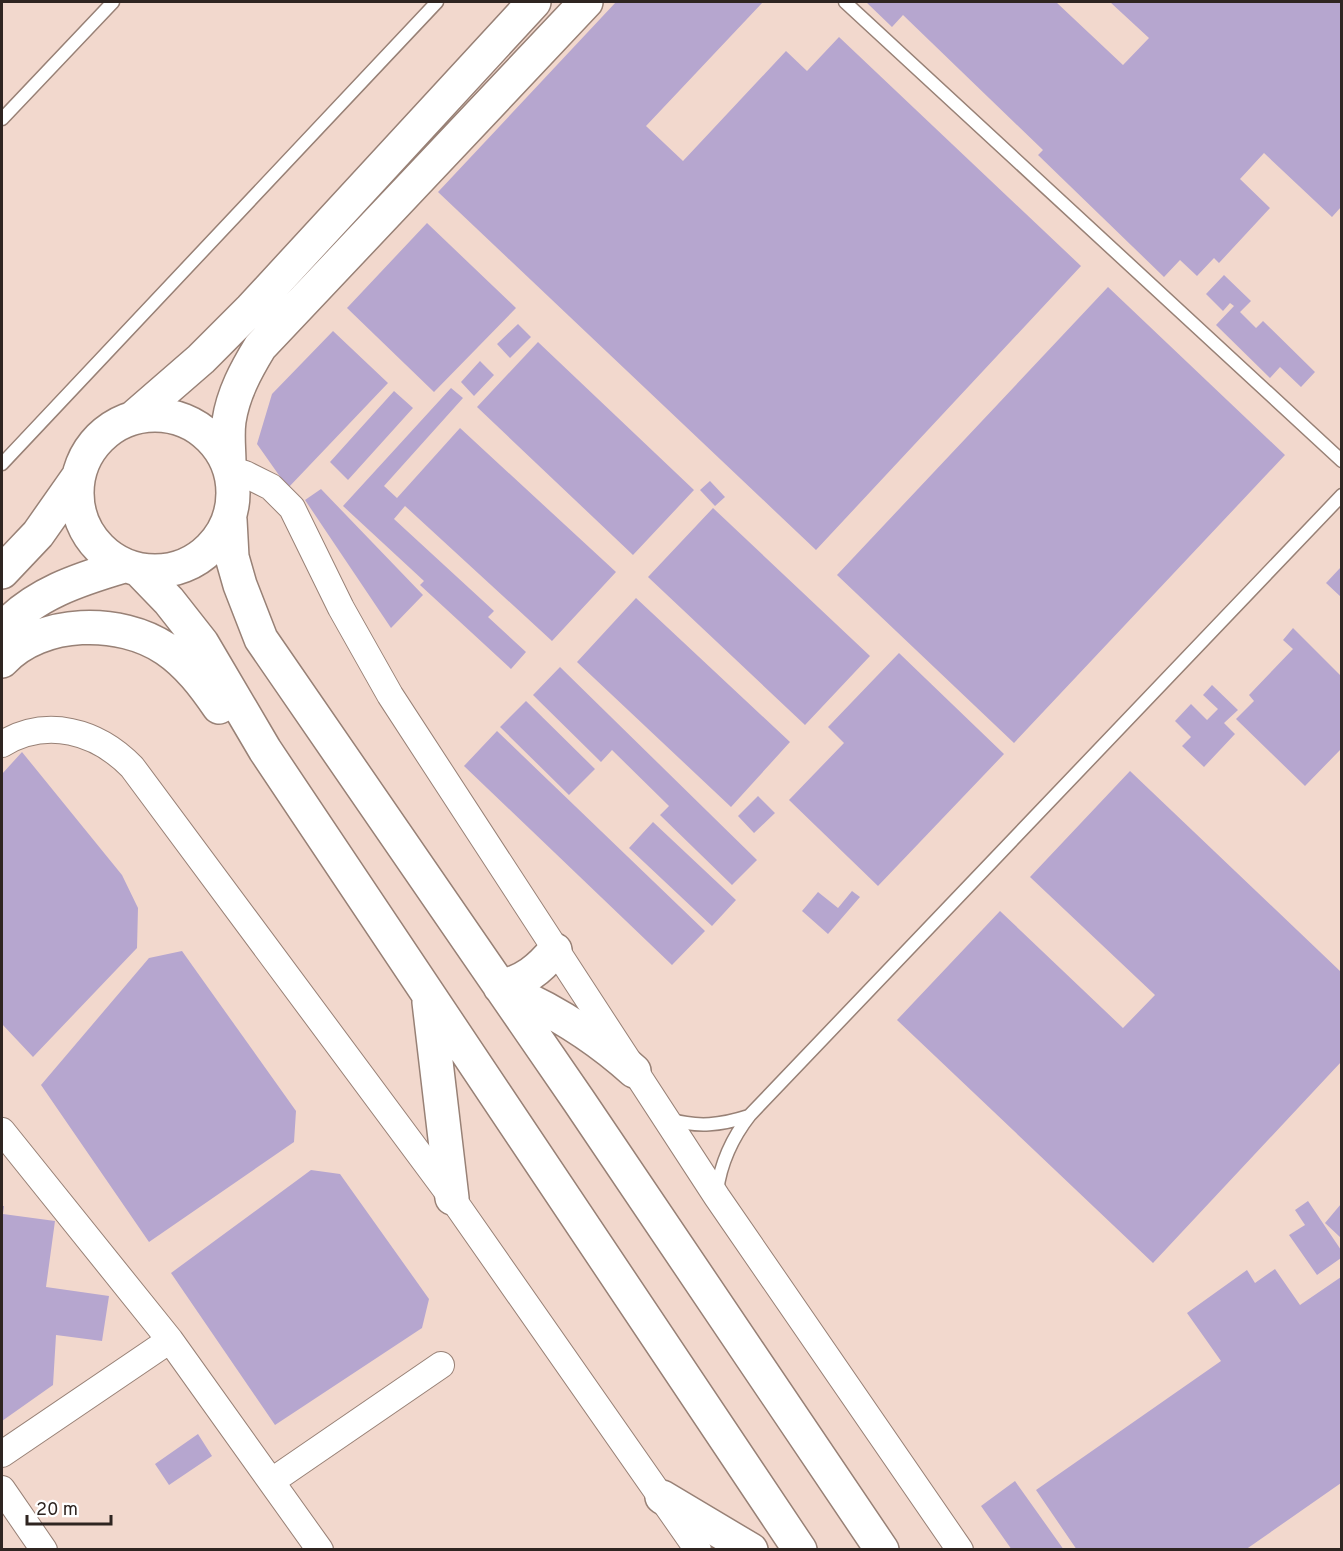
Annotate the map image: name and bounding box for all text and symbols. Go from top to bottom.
scale bar [27,1488,111,1526]
text: 20 m [36,1499,78,1522]

